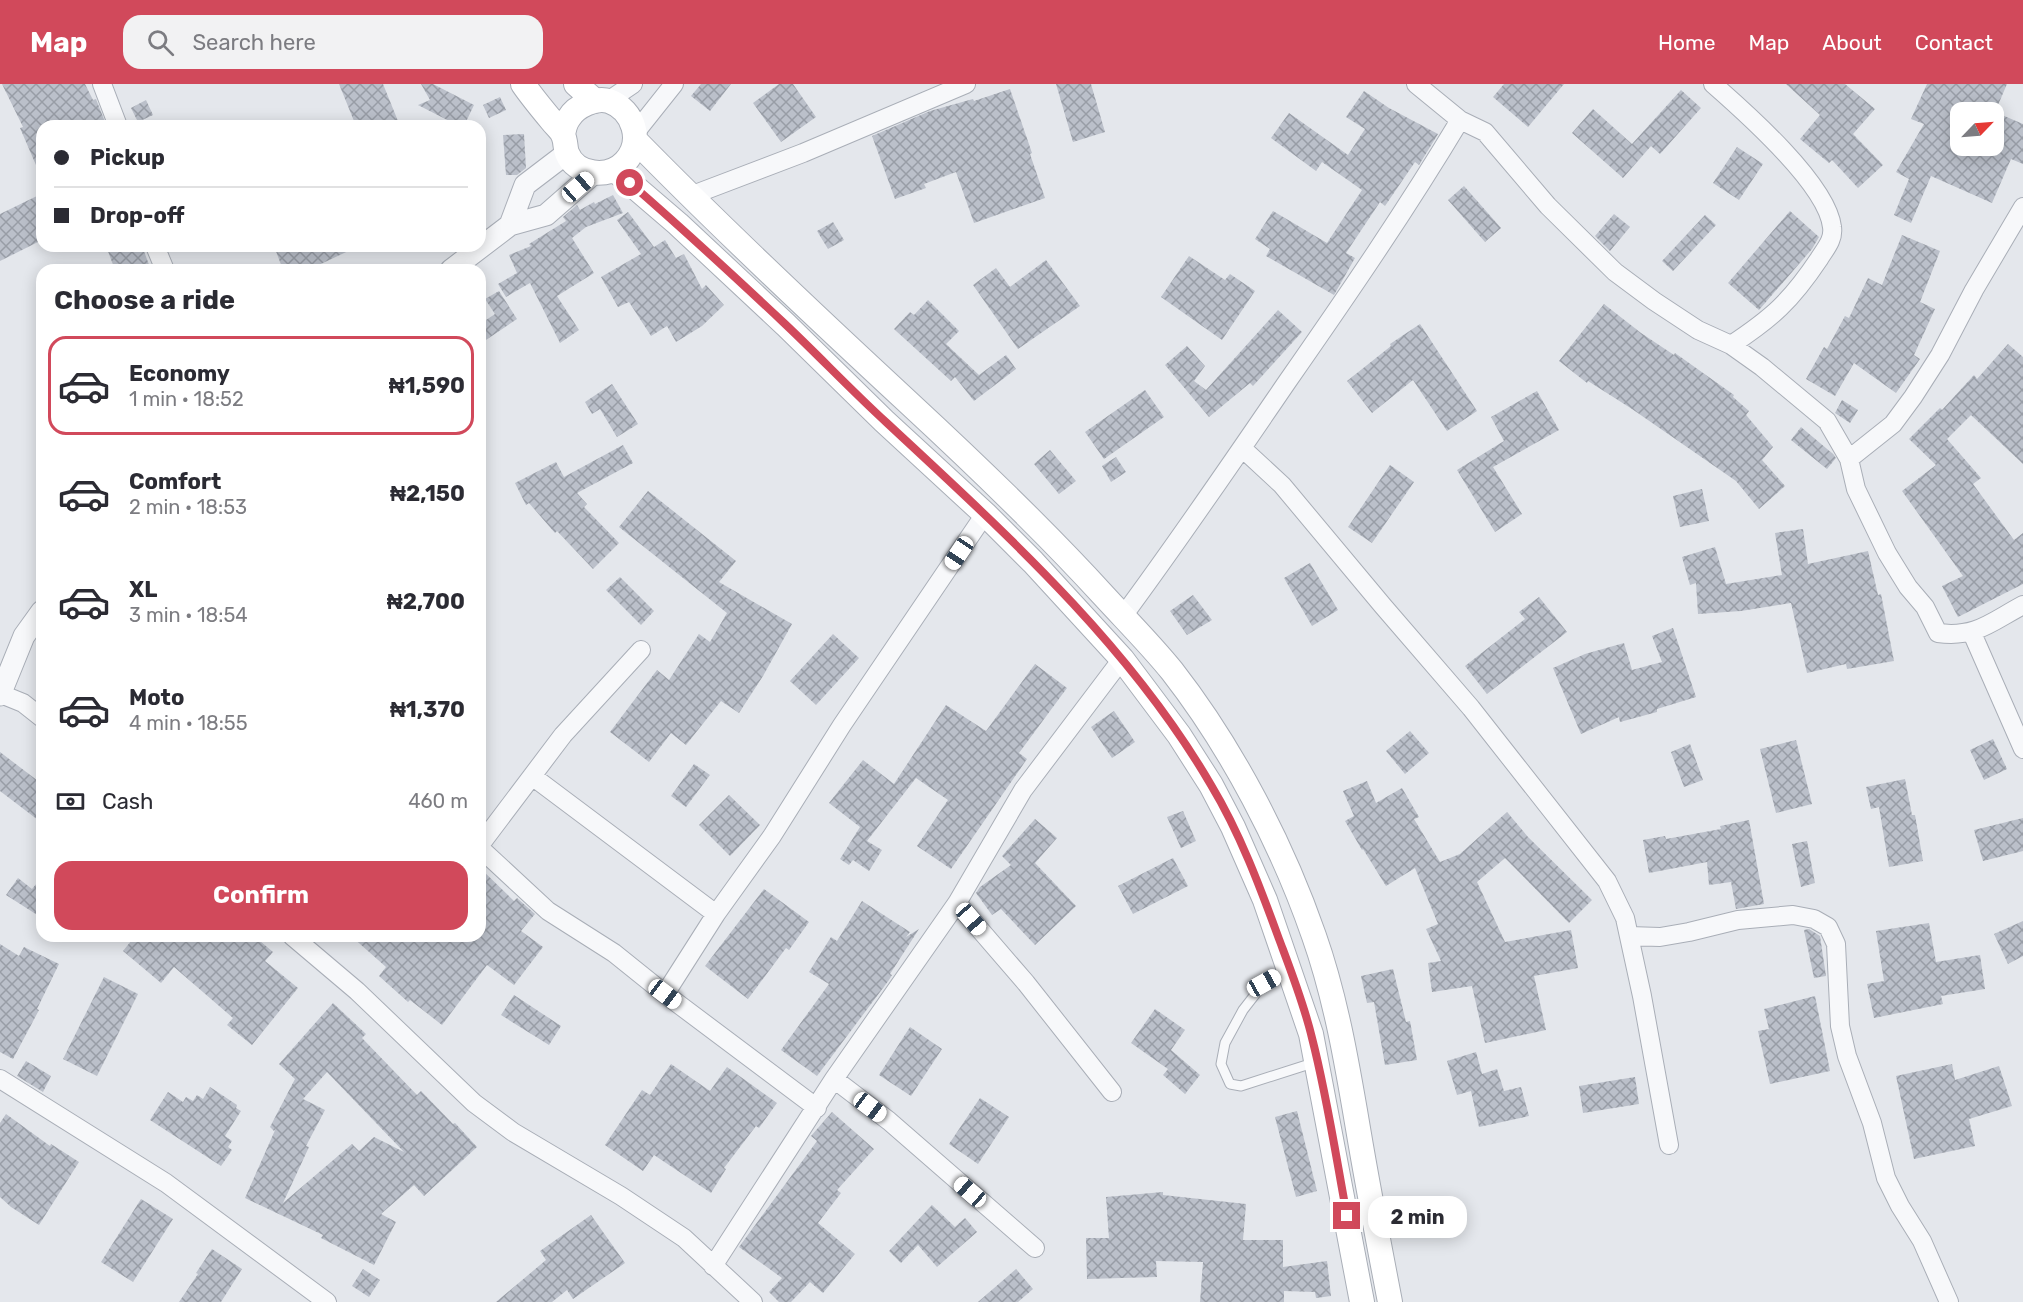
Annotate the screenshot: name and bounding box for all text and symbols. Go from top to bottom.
search box [123,15,543,69]
text: Map [30,26,87,59]
icon: search [144,26,177,59]
text: Search here [192,29,316,56]
text: Home [1658,30,1715,55]
text: Map [1748,30,1789,55]
text: About [1822,30,1882,55]
text: Contact [1915,30,1993,55]
north arrow [1950,102,2004,156]
map controls [1950,102,2004,156]
text: Pickup [90,144,165,171]
car [559,168,597,206]
route start [616,169,643,196]
text: Drop-off [90,202,185,229]
text: Choose a ride [54,284,235,316]
icon: car [57,359,111,413]
text: Economy [129,360,230,387]
text: ₦1,590 [389,372,465,399]
text: 1 min · 18:52 [129,387,244,411]
icon: car [57,467,111,521]
text: Comfort [129,468,221,495]
text: ₦2,150 [390,480,465,507]
text: 2 min · 18:53 [129,495,247,519]
car [941,533,977,573]
icon: car [57,575,111,629]
text: XL [129,576,157,603]
text: ₦2,700 [387,588,465,615]
text: 3 min · 18:54 [129,603,248,627]
icon: car [57,683,111,737]
text: Moto [129,684,184,711]
text: ₦1,370 [390,696,465,723]
text: 4 min · 18:55 [129,711,248,735]
icon: cash [54,785,87,818]
text: Cash [102,788,153,815]
text: 460 m [408,789,468,813]
button: Confirm [54,861,468,930]
car [952,900,990,938]
car [1244,966,1284,1000]
car [645,976,685,1012]
car [850,1089,890,1125]
car [951,1173,989,1211]
callout: 2 min [1368,1195,1467,1237]
route end [1333,1202,1360,1229]
text: 2 min [1390,1205,1445,1229]

